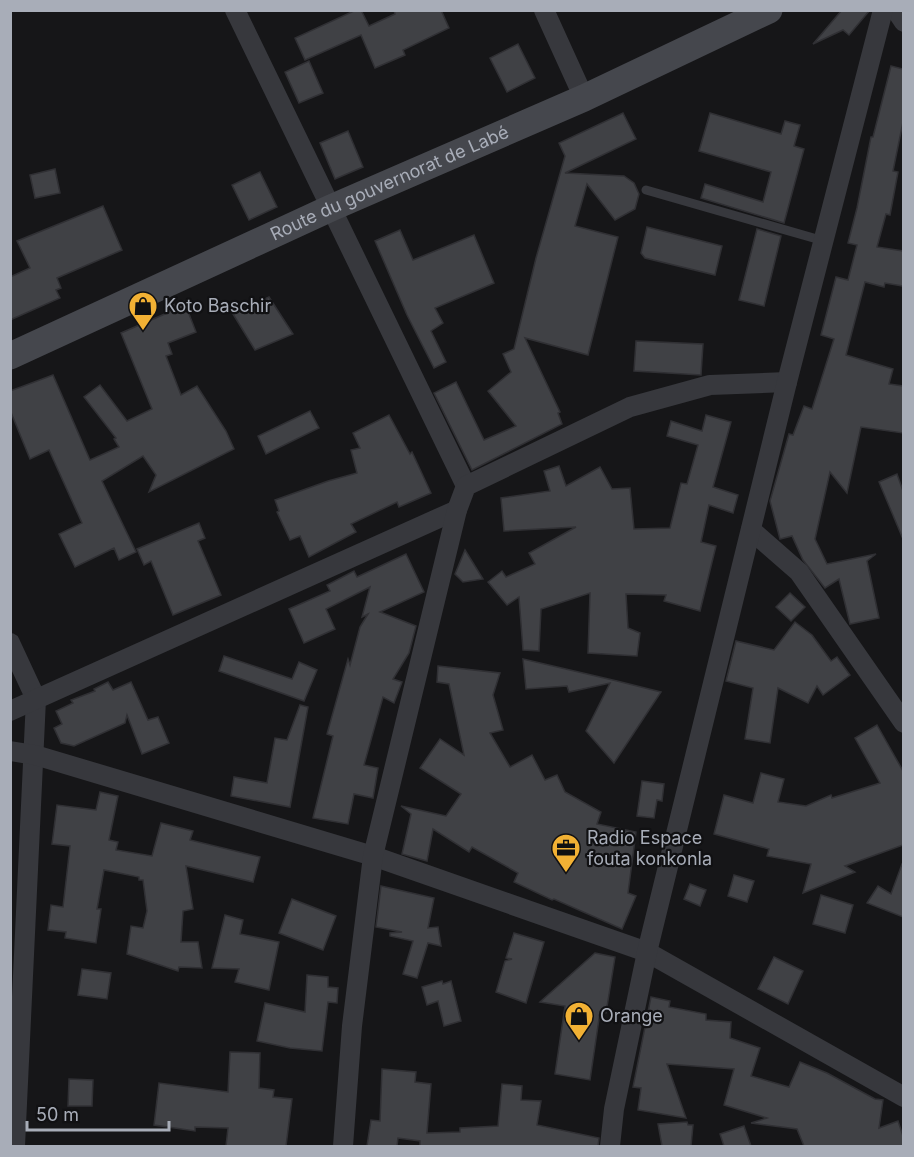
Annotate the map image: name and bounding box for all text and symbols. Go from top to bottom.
street label: Route du gouvernorat de Labé [267,121,512,245]
shop icon: Koto Baschir [127,290,159,332]
place label: Koto Baschir [164,295,271,316]
place label: Radio Espace fouta konkonla [587,827,712,869]
office icon: Radio Espace fouta konkonla [550,832,582,874]
shop icon: Orange [563,1000,595,1042]
place label: Orange [600,1005,663,1026]
scale bar [27,1094,170,1132]
text: 50 m [36,1104,79,1125]

